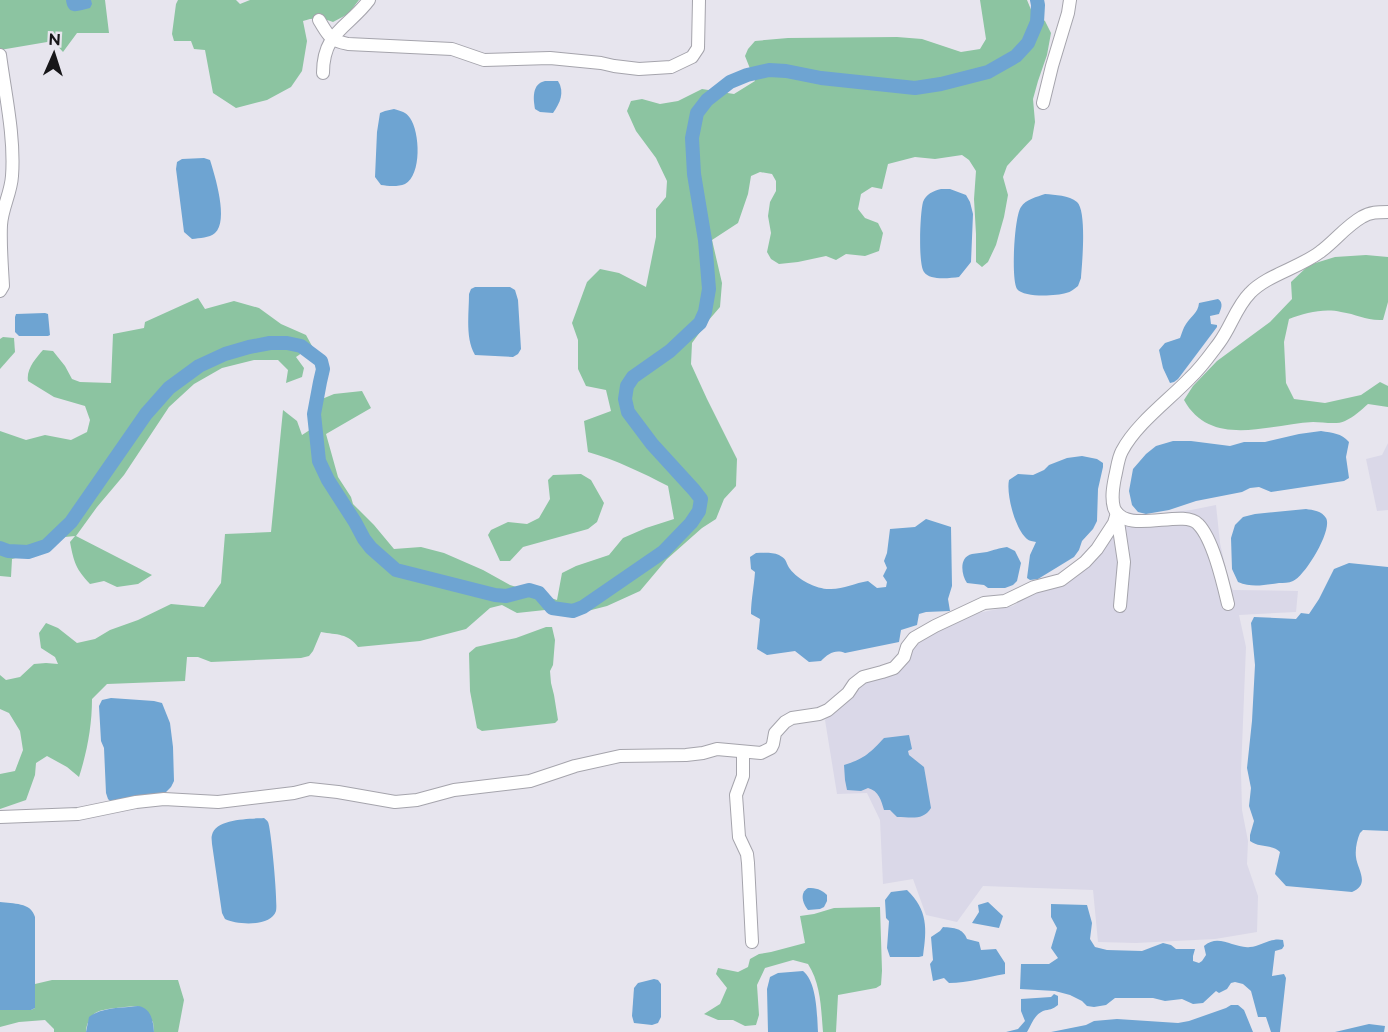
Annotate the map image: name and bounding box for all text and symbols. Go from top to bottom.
north arrow [24,24,84,84]
text: N [48,30,61,49]

